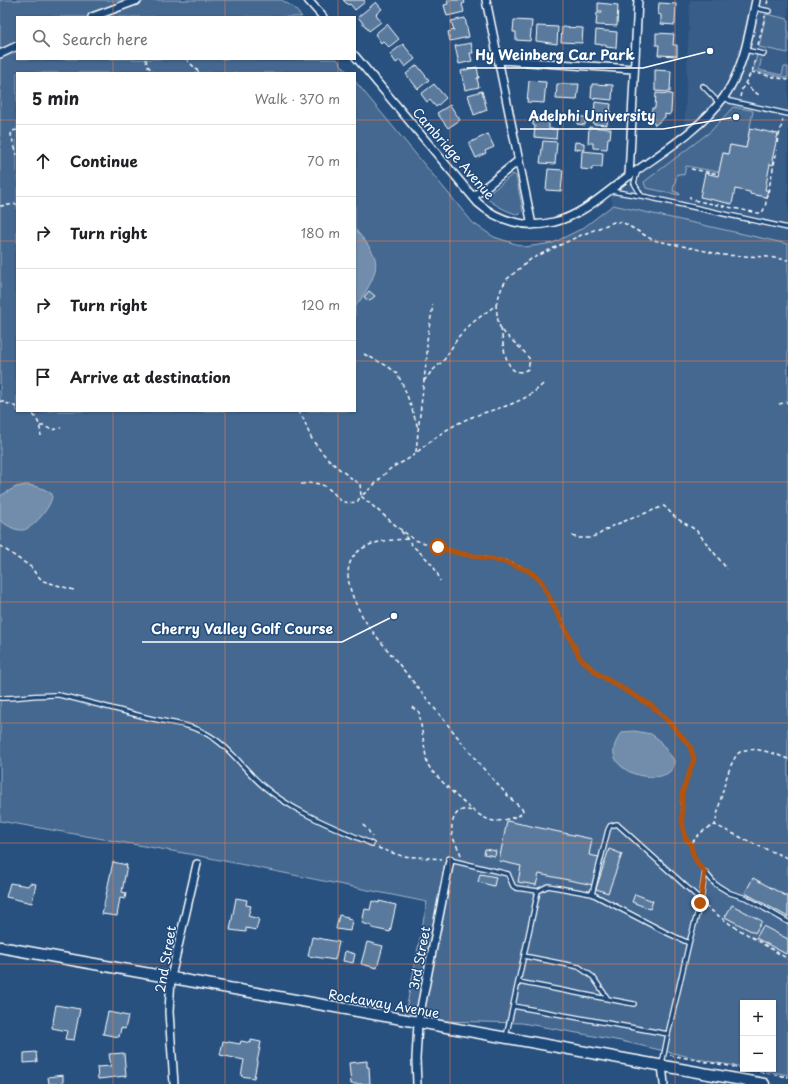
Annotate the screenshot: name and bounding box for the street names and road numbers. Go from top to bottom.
street label: Cambridge Avenue [409,103,499,203]
street label: 2nd Street [150,924,180,994]
street label: 3rd Street [404,924,434,992]
street label: Rockaway Avenue [327,984,441,1022]

